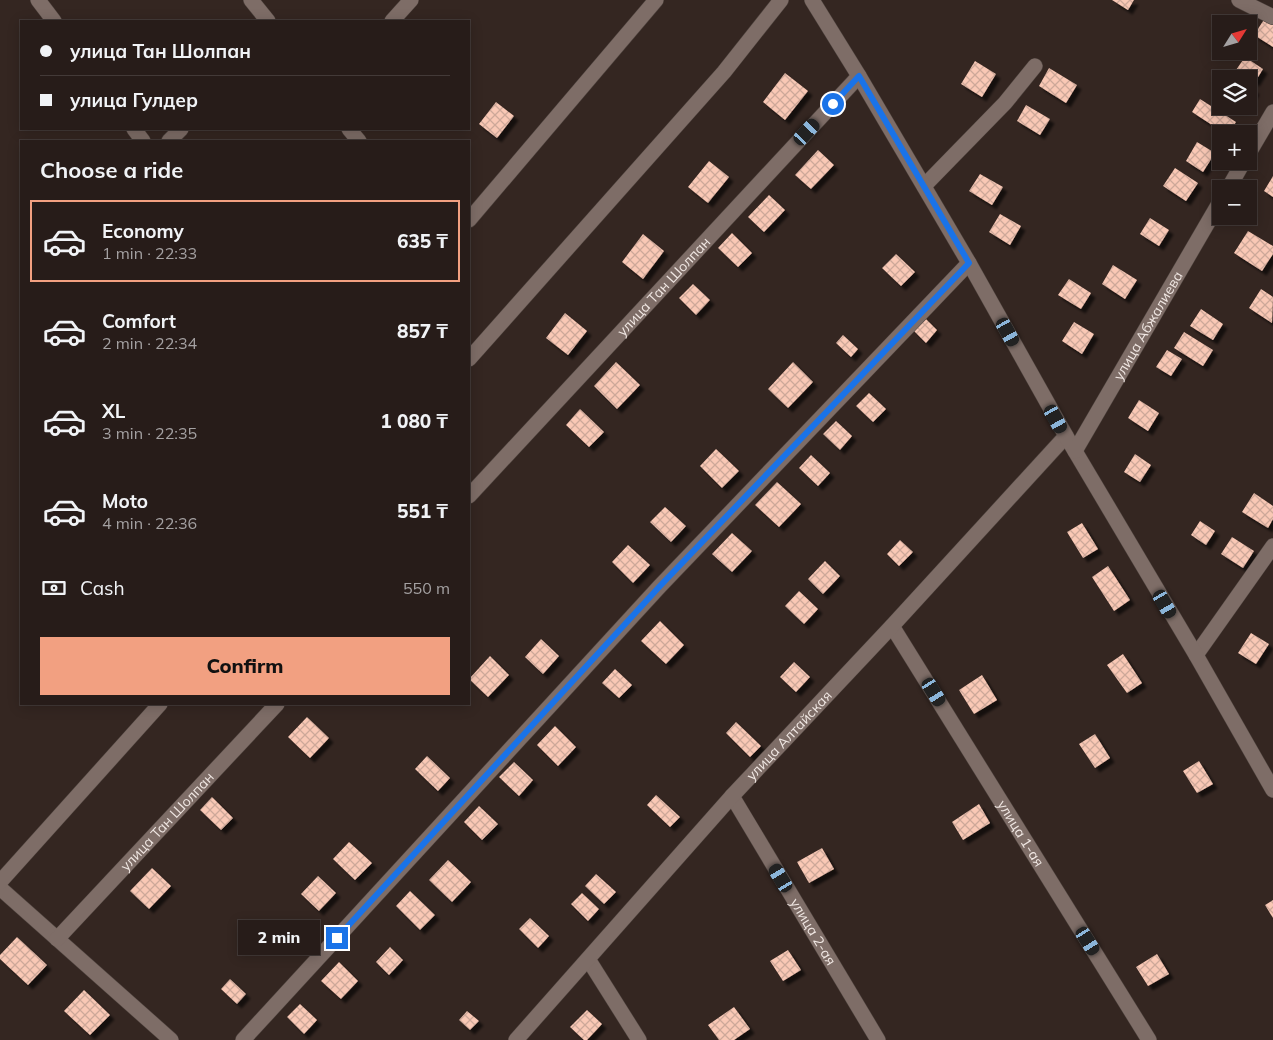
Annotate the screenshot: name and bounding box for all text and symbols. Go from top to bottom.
north arrow [1212,15,1258,60]
map controls [1212,15,1257,225]
text: улица Тан Шолпан [70,39,251,63]
button: layers [1212,70,1257,115]
text: улица Гулдер [70,88,198,112]
route start [822,93,844,115]
car [791,116,822,148]
button: + [1212,125,1257,170]
text: Choose a ride [40,156,183,184]
button: − [1212,180,1257,225]
icon: car [42,219,87,264]
text: Economy [102,219,184,243]
text: 635 ₸ [397,229,448,253]
street label: улица Тан Шолпан [613,233,714,340]
text: 1 min · 22:33 [102,243,197,263]
street label: улица Абжалиева [1109,268,1187,383]
icon: car [42,309,87,354]
text: Comfort [102,309,176,333]
car [994,315,1021,349]
text: 857 ₸ [397,319,448,343]
text: 2 min · 22:34 [102,333,197,353]
icon: car [42,399,87,444]
text: XL [102,399,125,423]
car [1042,402,1069,436]
text: 1 080 ₸ [380,409,448,433]
text: 3 min · 22:35 [102,423,197,443]
icon: car [42,489,87,534]
text: Moto [102,489,148,513]
text: 551 ₸ [397,499,448,523]
text: 4 min · 22:36 [102,513,197,533]
icon: cash [40,574,68,602]
text: Cash [80,576,125,600]
text: 550 m [403,578,450,598]
car [1151,587,1178,621]
button: Confirm [40,637,450,695]
car [919,675,948,709]
street label: улица Алтайская [742,687,836,784]
street label: улица Тан Шолпан [116,768,218,875]
street label: улица 1-ая [993,797,1048,870]
car [766,861,795,895]
street label: улица 2-ая [786,895,840,968]
callout: 2 min [237,920,320,956]
car [1073,924,1102,958]
text: 2 min [258,927,300,947]
route end [326,927,348,949]

